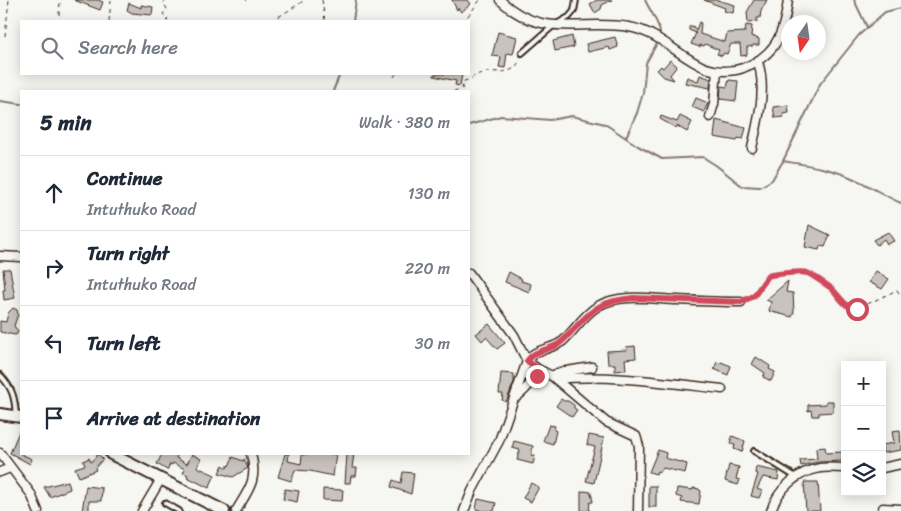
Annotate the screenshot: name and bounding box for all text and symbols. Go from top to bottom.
north arrow [781,15,826,60]
search box [20,20,470,75]
text: Search here [78,31,178,64]
icon: search [38,34,66,62]
text: 5 min [40,104,92,142]
text: Walk · 380 m [359,108,450,137]
text: Continue [87,162,163,195]
icon: ahead [40,179,68,207]
text: 130 m [408,179,450,208]
text: Intuthuko Road [87,195,196,224]
text: Turn right [87,237,169,270]
icon: right [40,254,68,282]
text: 220 m [405,254,450,283]
text: Intuthuko Road [87,270,196,299]
route start [846,298,869,321]
text: Turn left [87,327,160,360]
icon: left [40,329,68,357]
text: 30 m [415,329,450,358]
map controls [841,361,886,496]
button: + [841,361,886,406]
route end [526,365,549,388]
text: Arrive at destination [87,402,260,435]
icon: arrive [40,404,68,432]
button: − [841,406,886,451]
button: layers [841,451,886,496]

